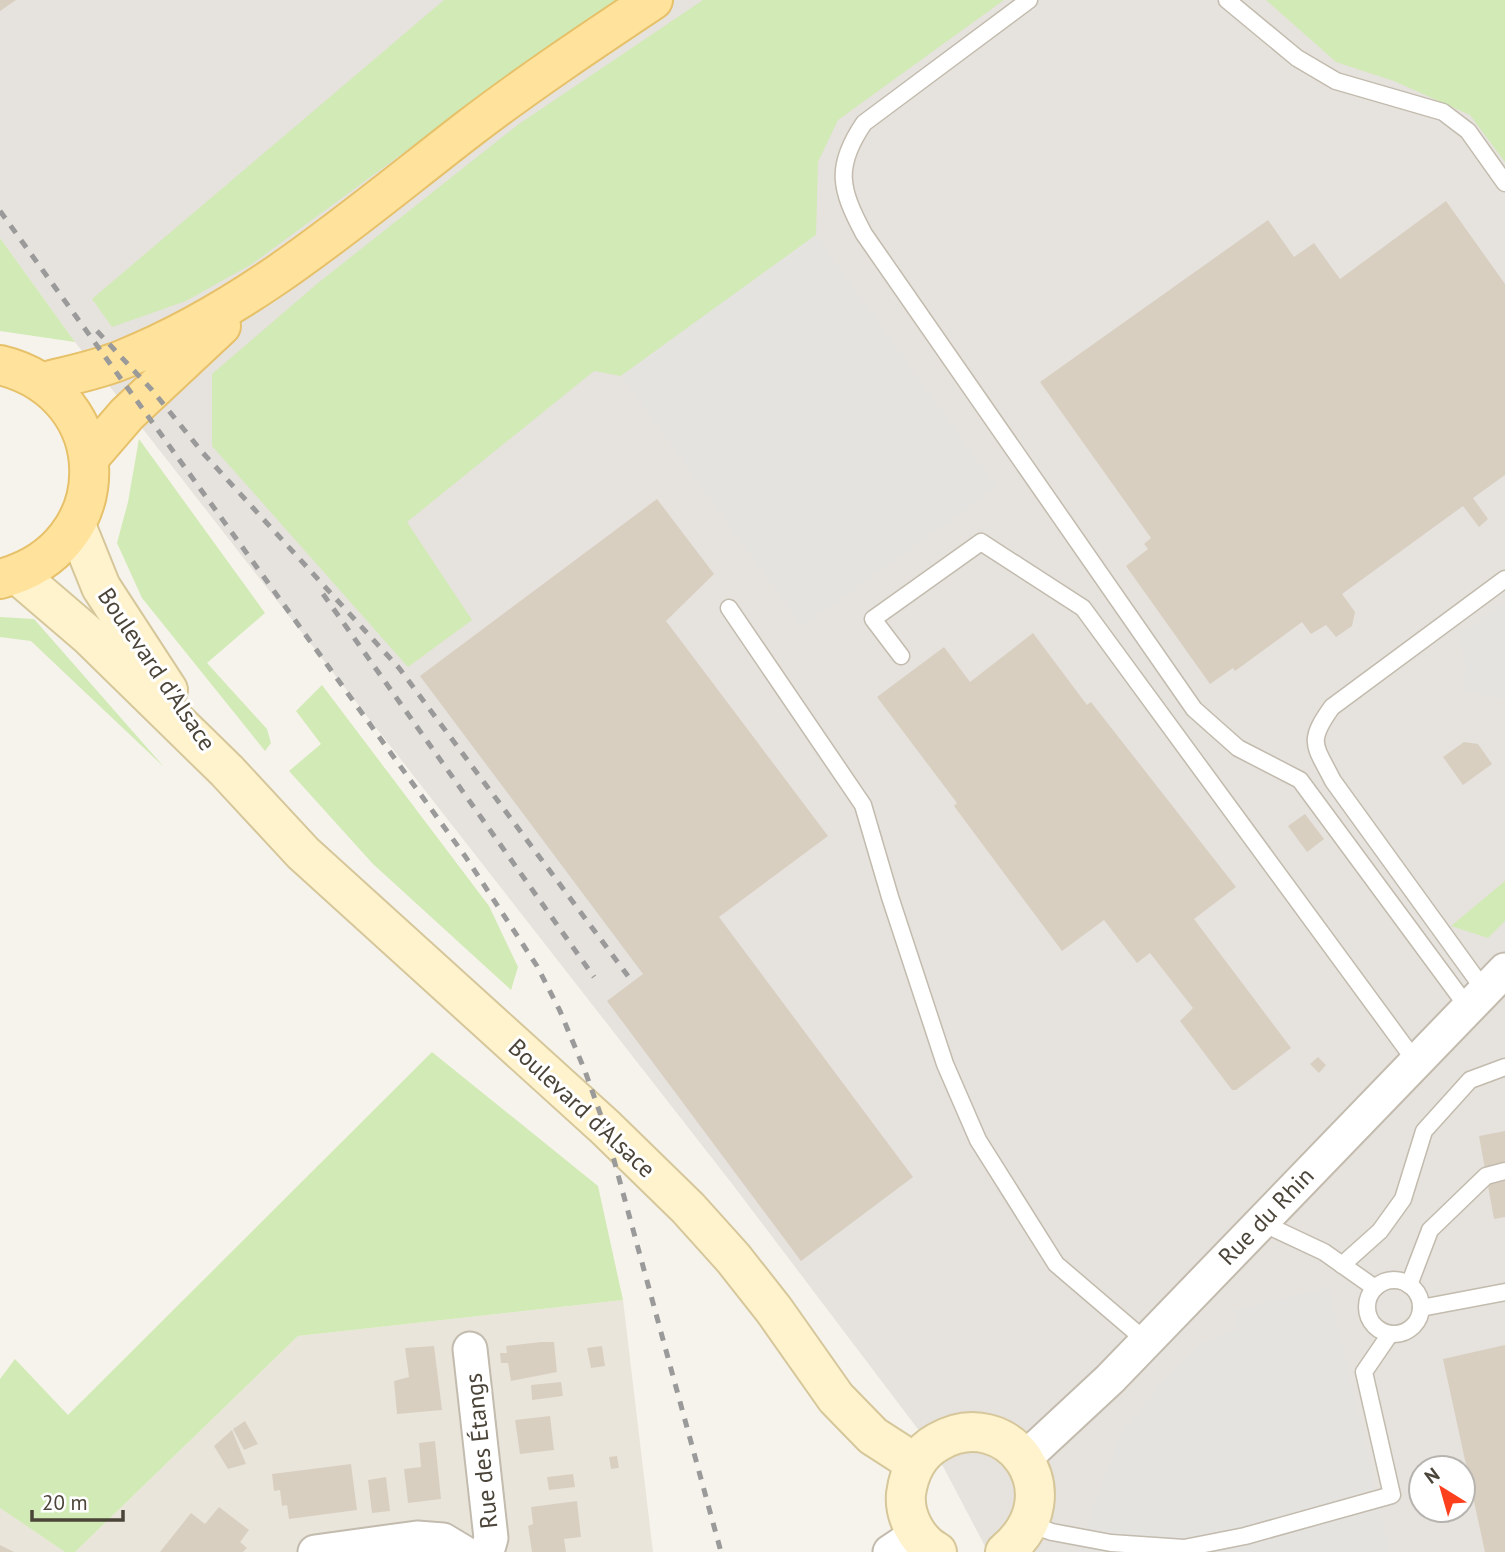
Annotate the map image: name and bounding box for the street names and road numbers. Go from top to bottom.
street label: Boulevard d'Alsace [91,581,223,757]
street label: Boulevard d'Alsace [502,1032,662,1184]
street label: Rue du Rhin [1211,1160,1321,1272]
street label: Rue des Étangs [457,1372,505,1530]

